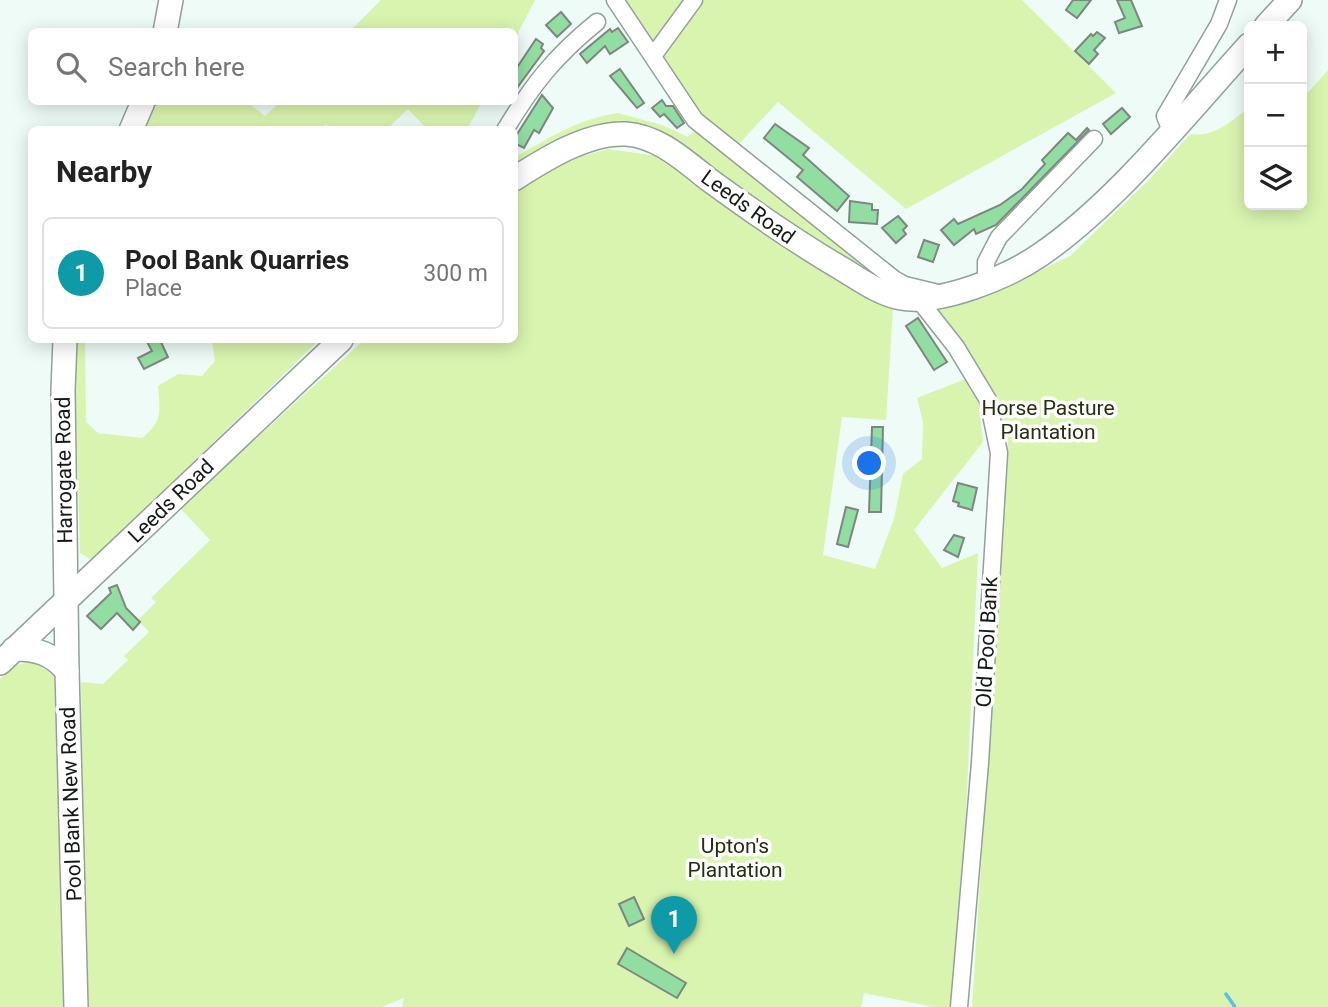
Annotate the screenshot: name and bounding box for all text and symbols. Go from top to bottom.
map controls [1244,21,1307,210]
button: + [1244,21,1307,84]
search box [28,28,518,105]
icon: search [52,48,90,86]
text: Search here [108,52,245,82]
button: − [1244,84,1307,147]
button: layers [1244,147,1307,210]
text: Nearby [56,154,152,189]
street label: Leeds Road [697,165,799,249]
text: Pool Bank Quarries [125,245,349,275]
text: 1 [74,260,88,287]
text: 300 m [423,260,488,287]
text: Place [125,275,182,302]
street label: Harrogate Road [51,396,77,544]
park label: Horse Pasture Plantation [981,396,1115,444]
your location [852,446,886,480]
street label: Leeds Road [123,454,219,548]
street label: Old Pool Bank [972,576,1002,708]
street label: Pool Bank New Road [56,706,86,902]
park label: Upton's Plantation [687,834,783,882]
pin: 1 [651,896,697,954]

